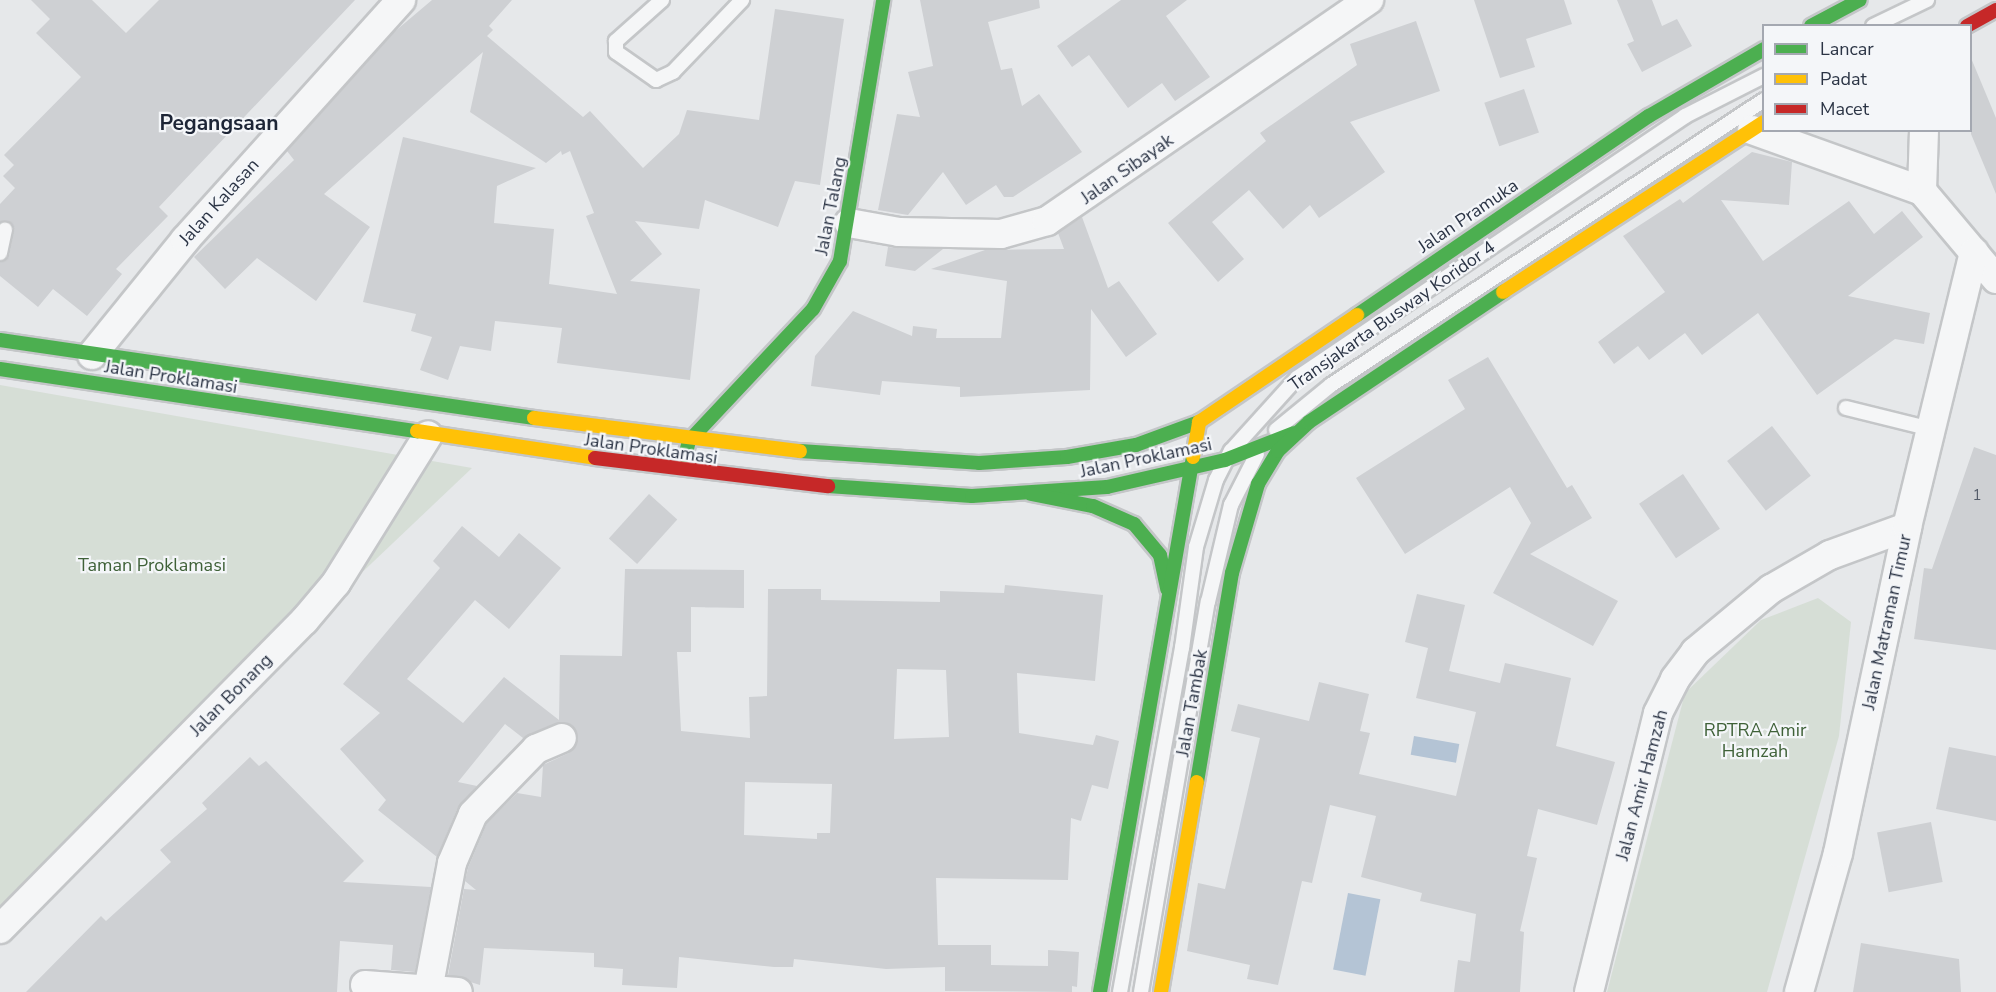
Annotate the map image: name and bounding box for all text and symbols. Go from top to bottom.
legend [1762,24,1972,132]
text: Lancar [1820,37,1874,61]
text: Padat [1820,67,1867,91]
text: Macet [1820,97,1869,121]
district label: Pegangsaan [159,110,279,136]
street label: Jalan Sibayak [1077,129,1177,209]
street label: Jalan Kalasan [174,154,264,250]
street label: Jalan Talang [811,155,851,257]
street label: Jalan Pramuka [1414,175,1522,257]
street label: Transjakarta Busway Koridor 4 [1285,236,1499,396]
street label: Jalan Proklamasi [103,356,239,398]
street label: Jalan Proklamasi [583,429,719,469]
street label: Jalan Proklamasi [1078,433,1214,483]
house number: 1 [1973,487,1981,505]
street label: Jalan Matraman Timur [1858,532,1916,712]
park label: Taman Proklamasi [78,554,226,576]
street label: Jalan Tambak [1172,648,1212,758]
street label: Jalan Bonang [185,649,277,741]
street label: Jalan Amir Hamzah [1611,707,1673,863]
park label: RPTRA Amir Hamzah [1704,720,1806,762]

